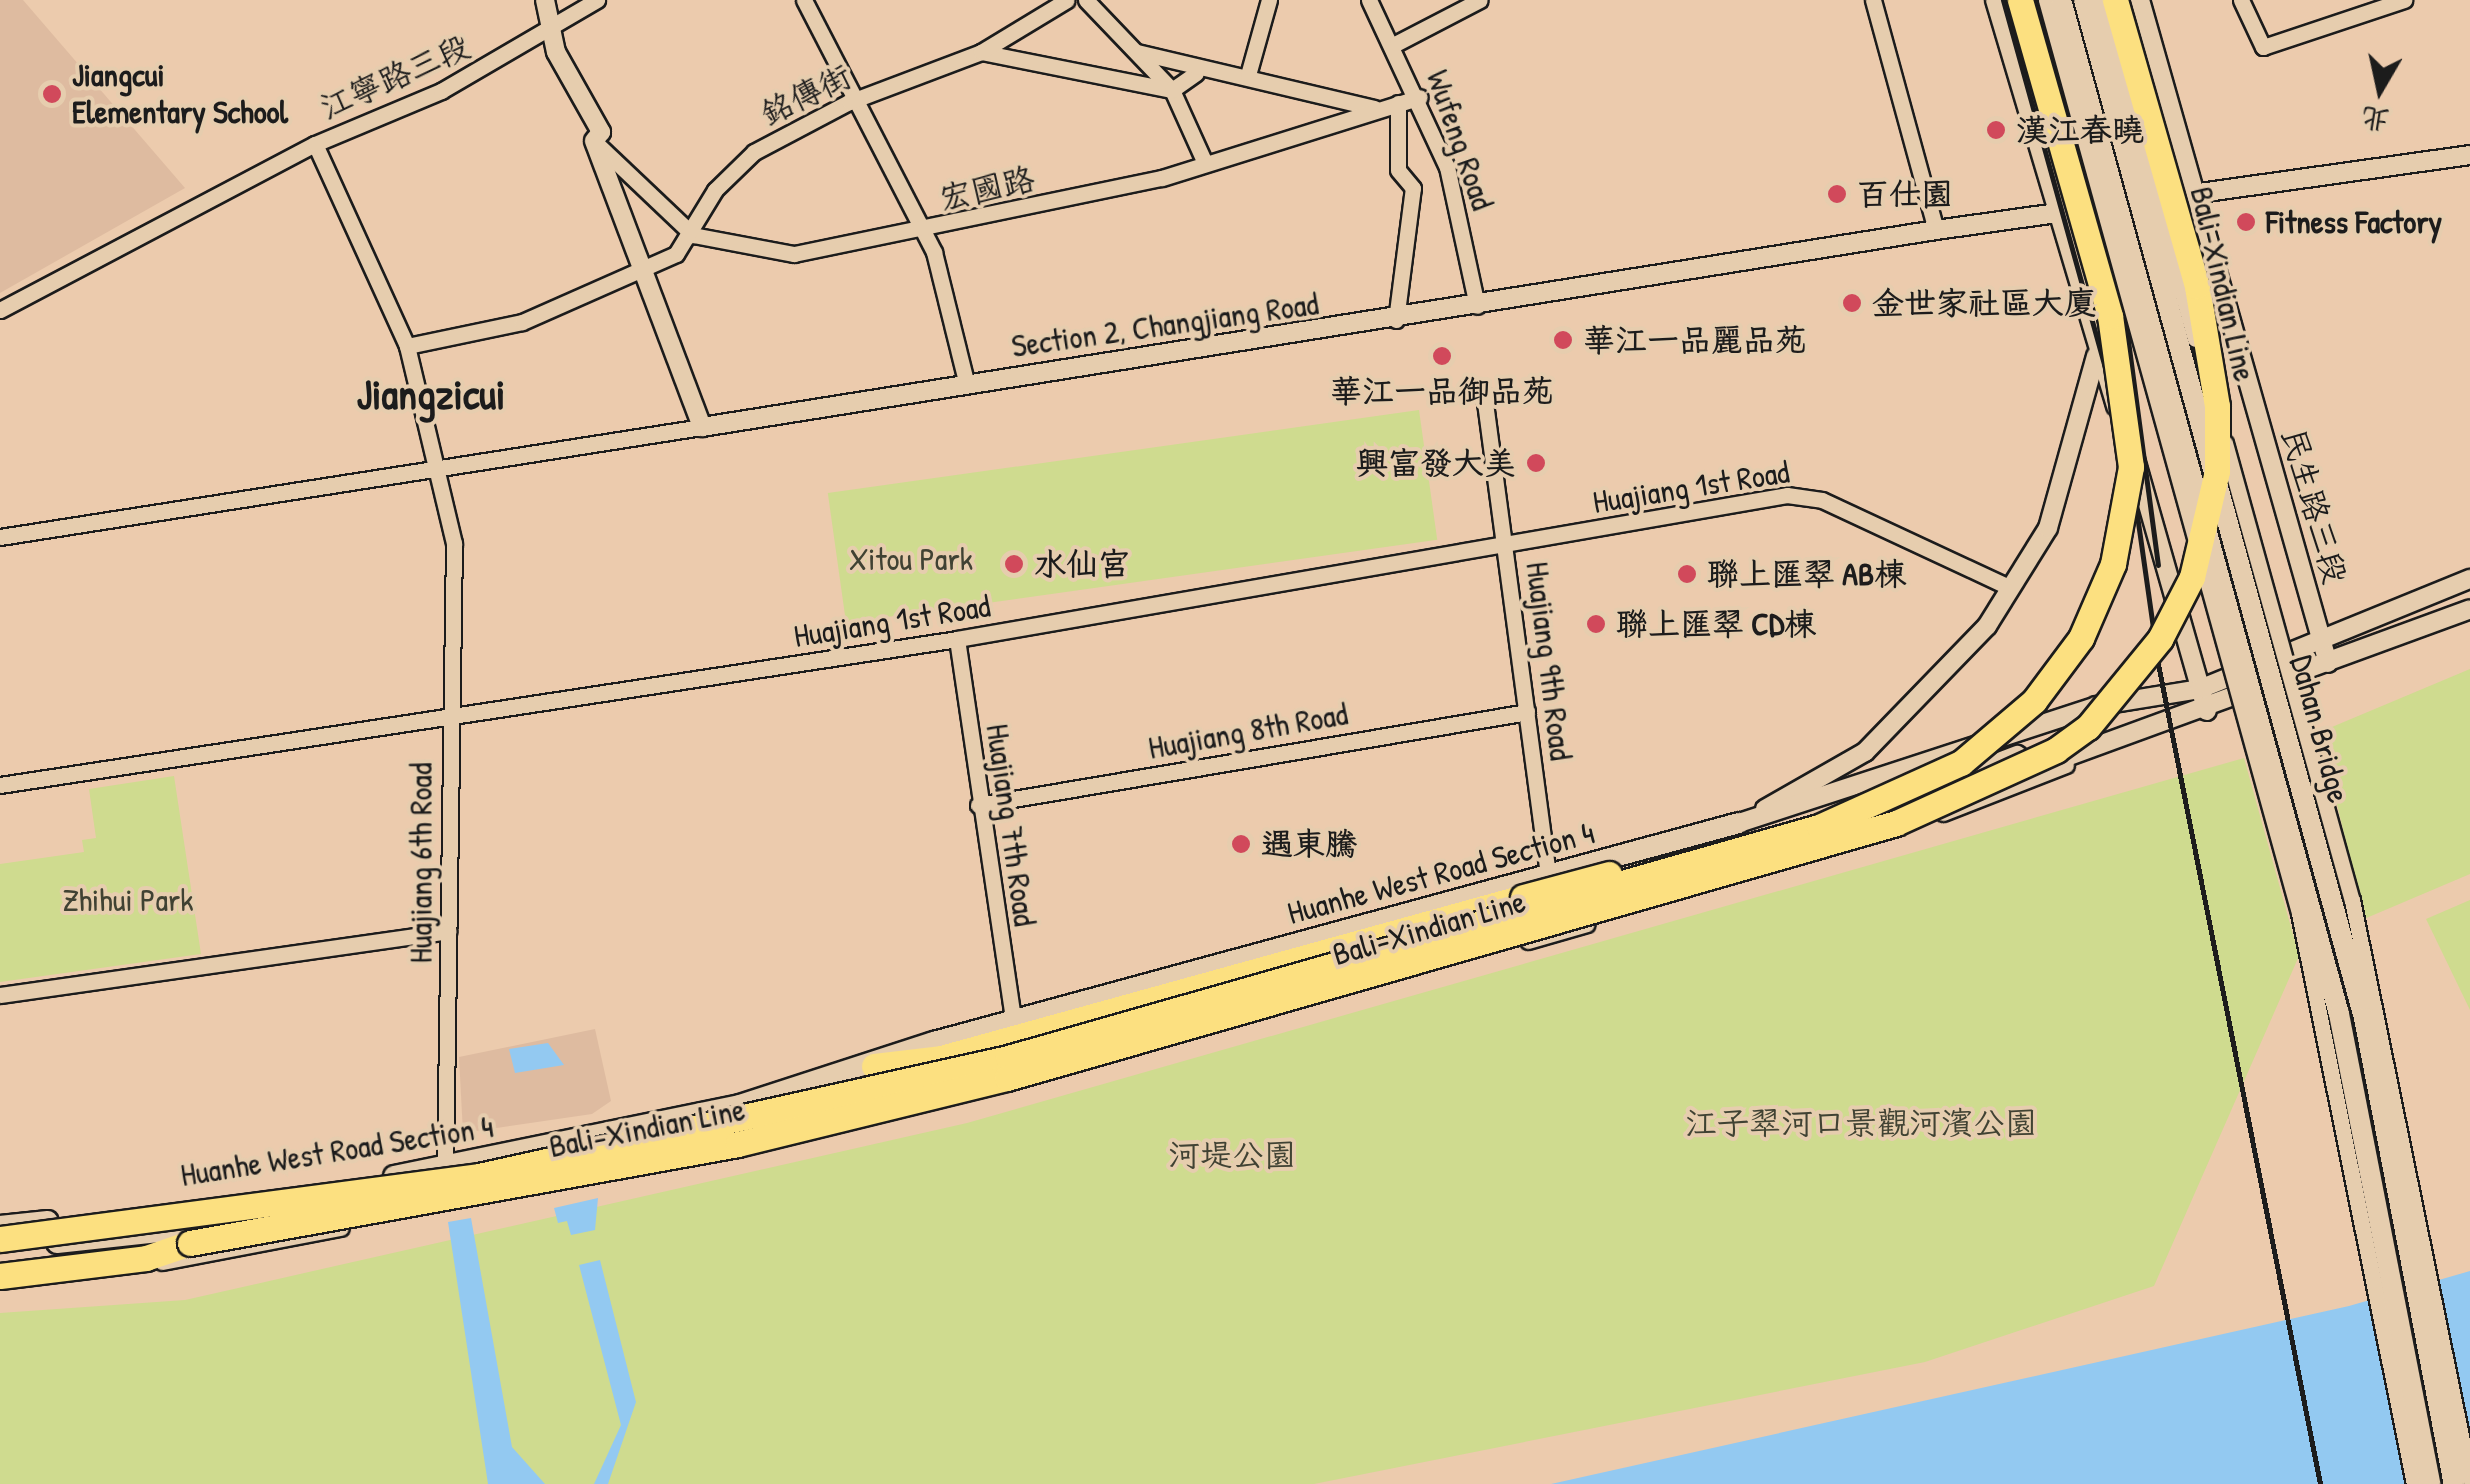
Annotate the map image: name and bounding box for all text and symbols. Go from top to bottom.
street label: 江寧路三段 [314,27,476,127]
north arrow [2330,40,2430,140]
place label: Jiangcui Elementary School [72,57,288,132]
street label: 銘傳街 [754,57,858,133]
street label: Wufeng Road [1418,65,1502,215]
marker: Jiangcui Elementary School [41,83,63,105]
text: 北 [2359,99,2392,141]
place label: 漢江春曉 [2016,111,2144,149]
marker: 漢江春曉 [1985,119,2007,141]
street label: 宏國路 [936,159,1038,219]
place label: 百仕園 [1857,175,1953,213]
marker: 百仕園 [1826,183,1848,205]
street label: Bali-Xindian Line [2182,183,2264,385]
place label: Fitness Factory [2266,203,2442,241]
marker: Fitness Factory [2235,211,2257,233]
street label: Section 2, Changjiang Road [1009,284,1321,366]
place label: 金世家社區大廈 [1872,284,2096,322]
marker: 金世家社區大廈 [1841,292,1863,314]
place label: 華江一品麗品苑 [1583,321,1807,359]
marker: 華江一品麗品苑 [1552,329,1574,351]
marker: 華江一品御品苑 [1431,345,1453,367]
district label: Jiangzicui [357,369,505,419]
place label: 華江一品御品苑 [1330,372,1554,410]
street label: 民生路三段 [2273,424,2355,588]
place label: 興富發大美 [1356,444,1516,482]
marker: 興富發大美 [1525,452,1547,474]
street label: Huajiang 1st Road [1590,453,1792,521]
park label: Xitou Park [849,540,973,578]
place label: 水仙宮 [1034,545,1130,583]
marker: 水仙宮 [1003,553,1025,575]
place label: 聯上匯翠 AB棟 [1707,555,1906,593]
street label: Huajiang 9th Road [1518,560,1580,762]
marker: 聯上匯翠 AB棟 [1676,563,1698,585]
street label: Huajiang 1st Road [791,587,993,655]
place label: 聯上匯翠 CD棟 [1616,605,1816,643]
marker: 聯上匯翠 CD棟 [1585,613,1607,635]
street label: Dahan Bridge [2282,651,2358,807]
street label: Huajiang 8th Road [1145,695,1351,767]
street label: Huajiang 7th Road [978,721,1044,929]
street label: Huajiang 6th Road [402,763,440,963]
street label: Huanhe West Road Section 4 [1283,814,1599,932]
place label: 遇東騰 [1261,825,1357,863]
marker: 遇東騰 [1230,833,1252,855]
park label: Zhihui Park [62,881,194,919]
street label: Bali-Xindian Line [1328,882,1530,974]
street label: Bali-Xindian Line [546,1090,748,1166]
park label: 江子翠河口景觀河濱公園 [1685,1104,2037,1142]
street label: Huanhe West Road Section 4 [178,1107,496,1195]
park label: 河堤公園 [1168,1136,1296,1174]

